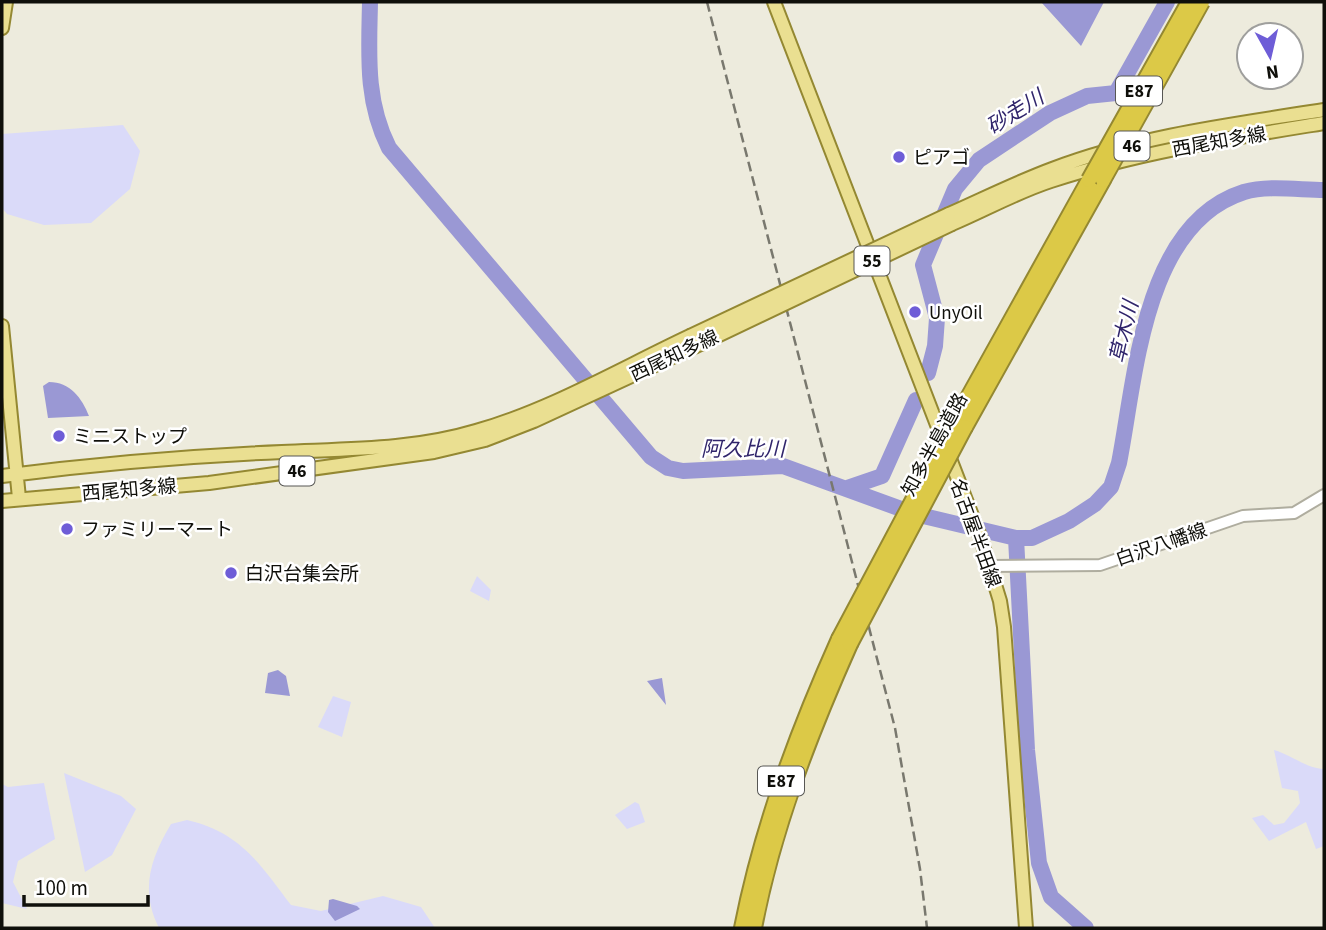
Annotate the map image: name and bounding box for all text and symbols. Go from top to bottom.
north arrow [1235,21,1305,91]
text: N [1264,57,1280,86]
road number: E87 [1116,76,1162,106]
water label: 砂走川 [980,82,1051,141]
street label: 西尾知多線 [1170,121,1268,164]
road number: 46 [1114,132,1150,160]
place label: ピアゴ [913,145,970,172]
marker: ピアゴ [891,149,907,165]
road number: 55 [854,246,890,276]
water label: 草木川 [1102,296,1146,366]
place label: UnyOil [929,300,983,327]
marker: UnyOil [907,304,923,320]
street label: 西尾知多線 [626,324,723,389]
street label: 知多半島道路 [896,388,975,501]
place label: ミニストップ [73,424,187,451]
marker: ミニストップ [51,428,67,444]
water label: 阿久比川 [701,434,787,464]
road number: 46 [280,457,314,486]
street label: 西尾知多線 [81,473,178,508]
street label: 名古屋半田線 [942,475,1007,592]
place label: ファミリーマート [81,517,233,544]
street label: 白沢八幡線 [1112,517,1211,574]
marker: ファミリーマート [59,521,75,537]
place label: 白沢台集会所 [245,561,359,588]
marker: 白沢台集会所 [223,565,239,581]
road number: E87 [758,766,804,796]
scale bar [24,864,149,908]
text: 100 m [35,873,88,903]

